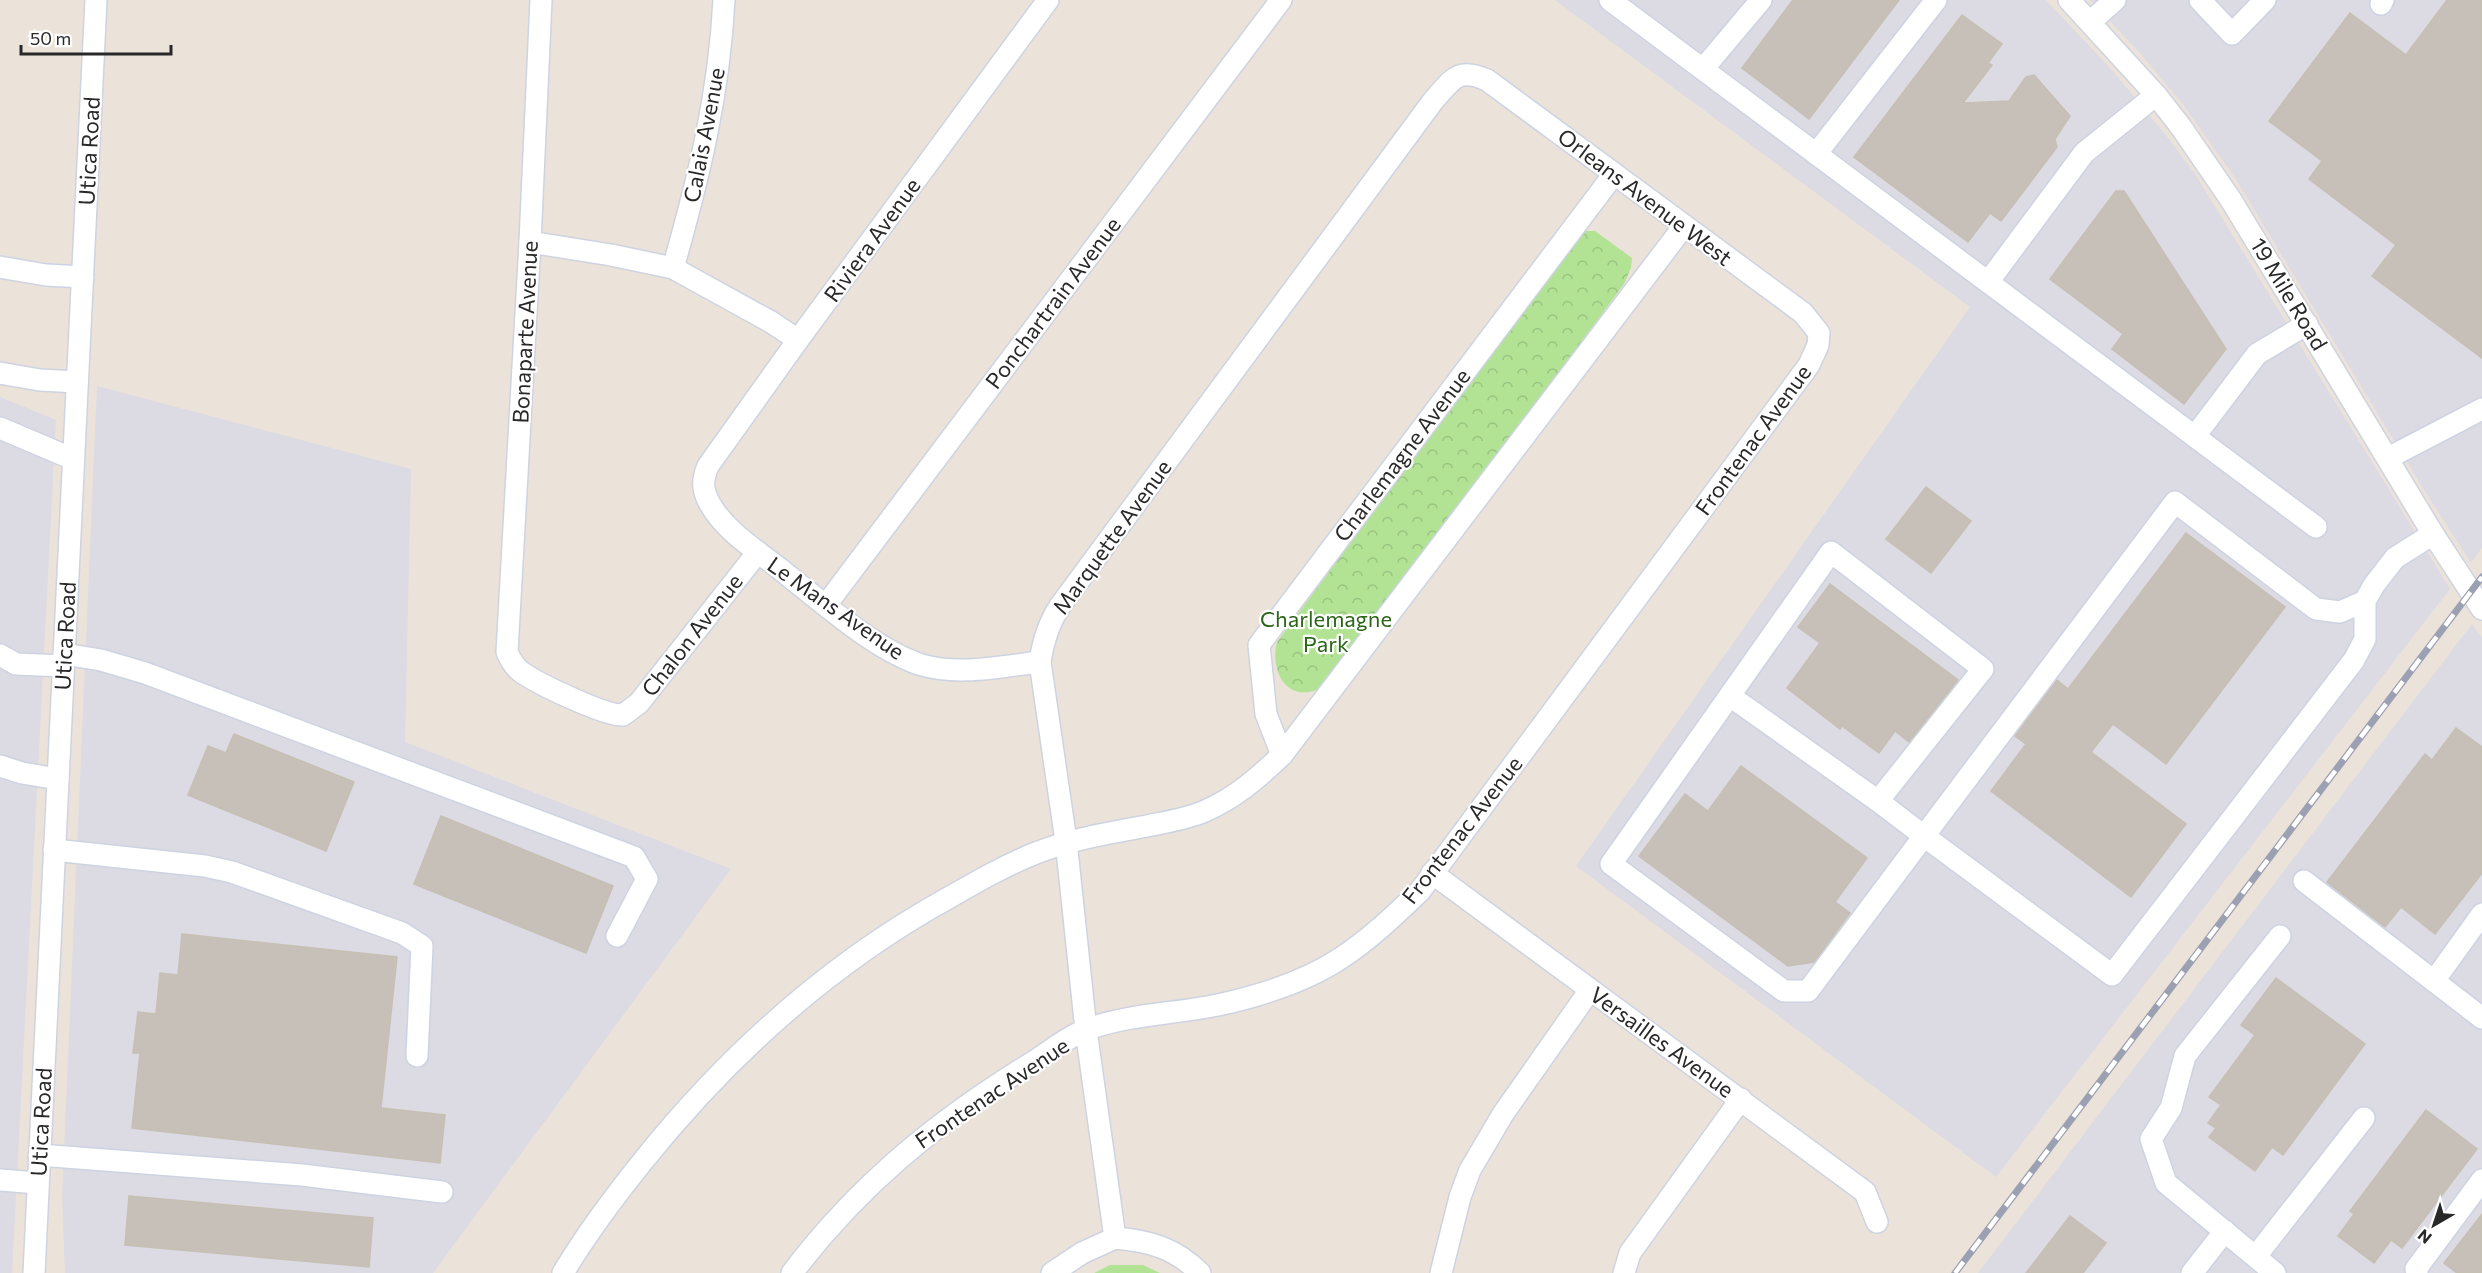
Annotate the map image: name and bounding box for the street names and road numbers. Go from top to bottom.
street label: Calais Avenue [677,65,730,205]
street label: Utica Road [72,96,105,206]
street label: Orleans Avenue West [1553,122,1738,271]
street label: Riviera Avenue [818,172,926,307]
street label: Ponchartrain Avenue [979,212,1126,394]
street label: 19 Mile Road [2245,233,2334,355]
street label: Bonaparte Avenue [506,240,543,424]
street label: Frontenac Avenue [1689,359,1816,520]
street label: Charlemagne Avenue [1328,363,1475,547]
street label: Marquette Avenue [1046,454,1177,619]
street label: Le Mans Avenue [763,550,910,665]
street label: Chalon Avenue [635,568,748,701]
street label: Utica Road [48,581,81,691]
street label: Frontenac Avenue [1396,751,1527,909]
street label: Versailles Avenue [1585,980,1739,1103]
street label: Frontenac Avenue [910,1031,1074,1154]
street label: Utica Road [24,1067,57,1177]

